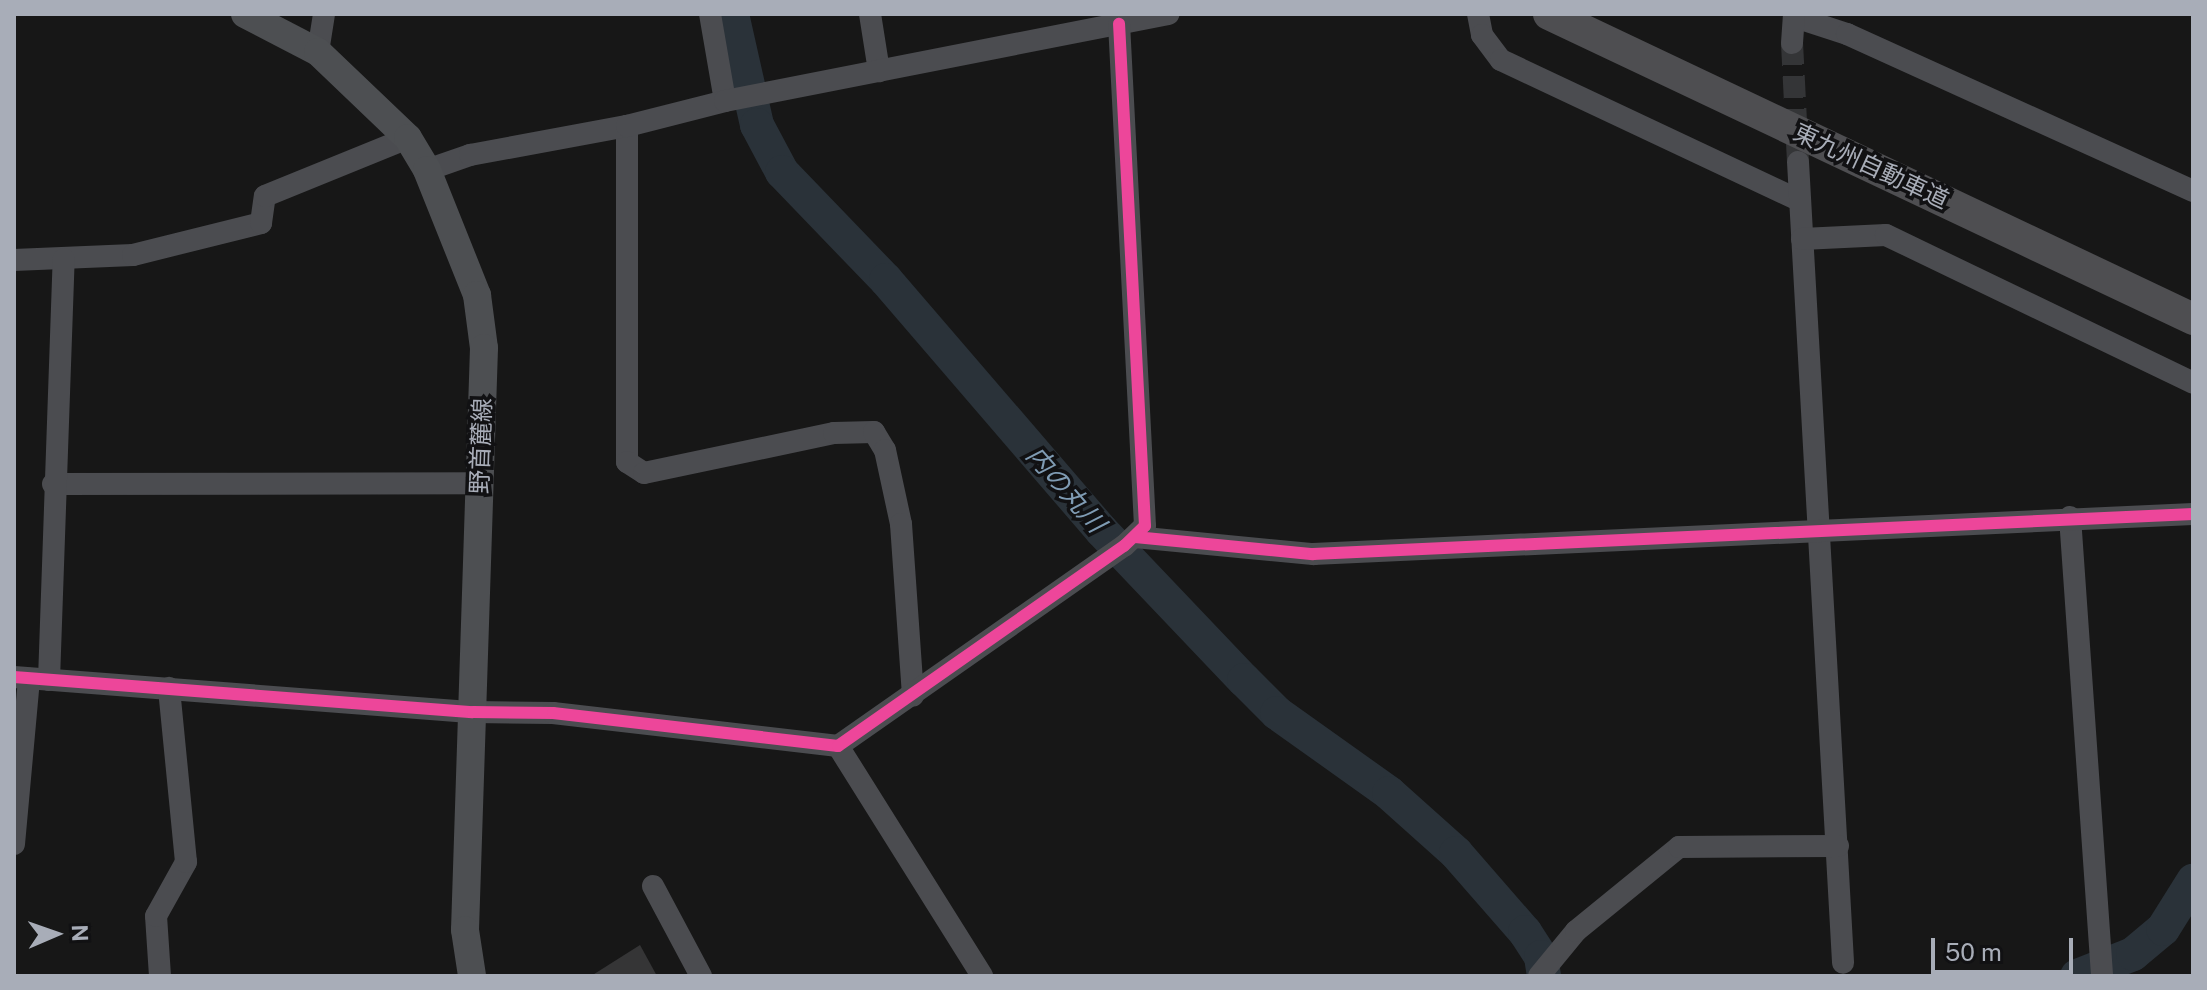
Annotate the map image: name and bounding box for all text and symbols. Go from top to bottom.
street label: 東九州自動車道 [1789,117,1953,215]
street label: 野首麓線 [465,398,497,494]
water label: 内の丸川 [1020,440,1112,538]
north arrow [16,894,96,974]
scale bar [1935,922,2077,972]
text: N [67,924,93,942]
text: 50 m [1945,938,2002,966]

